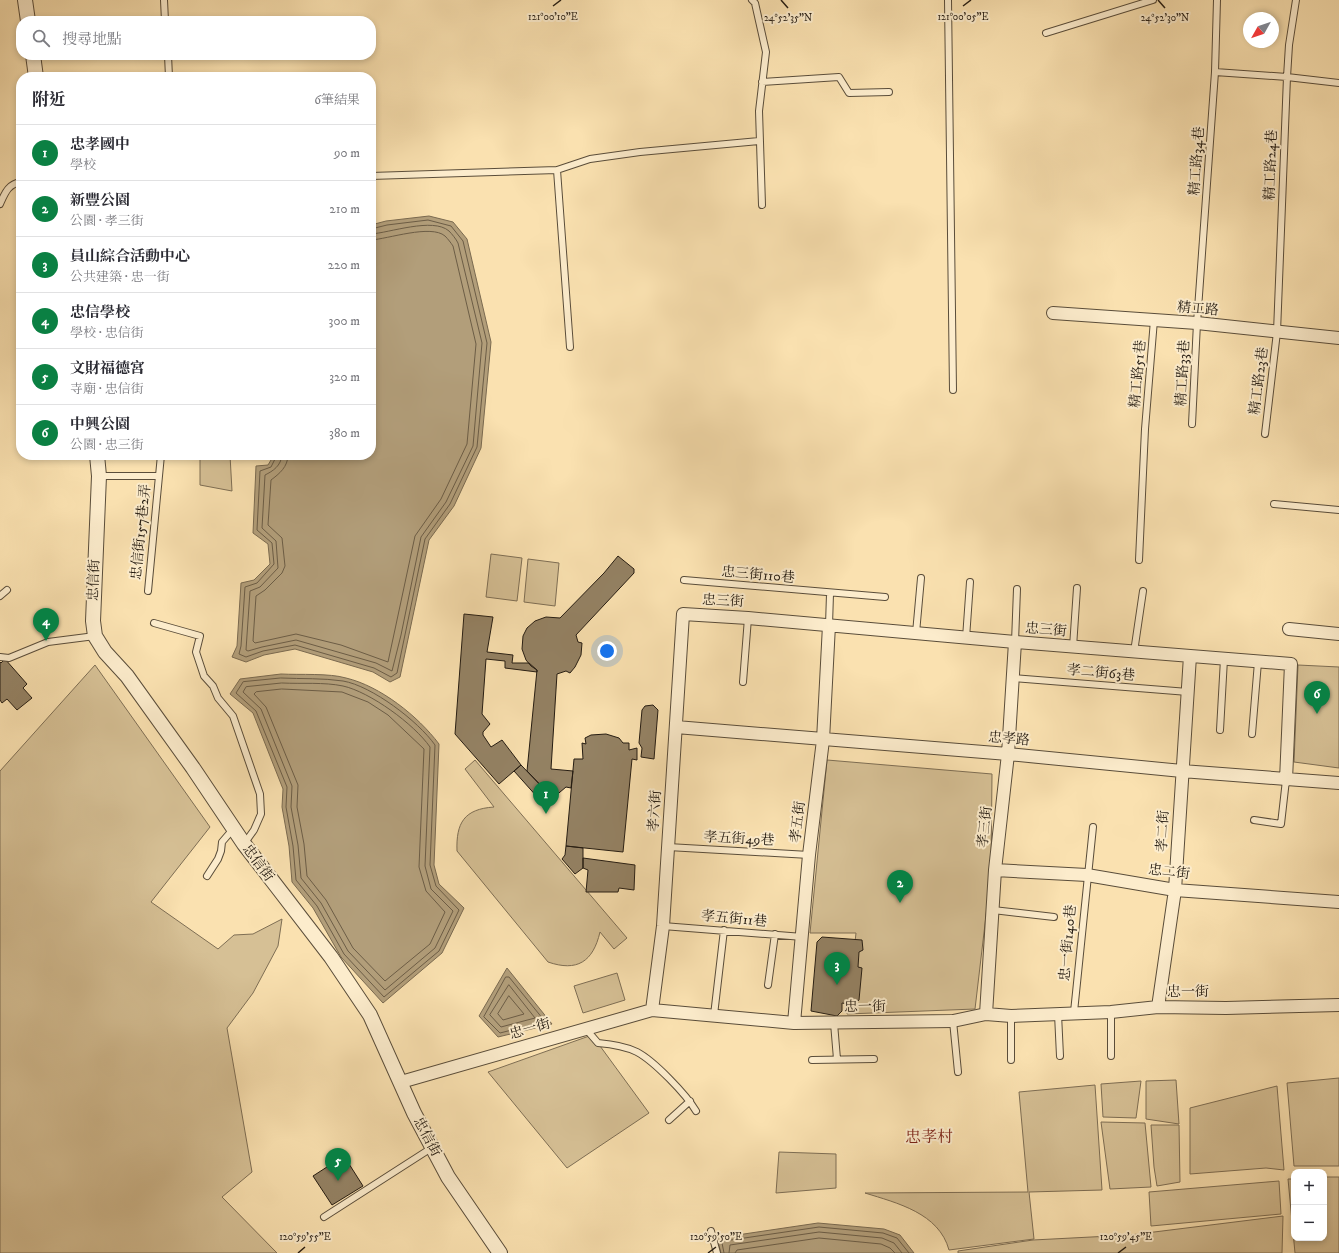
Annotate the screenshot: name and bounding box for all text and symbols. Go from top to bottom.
text: 121°00'10"E [528,11,578,23]
text: 121°00'05"E [937,11,989,23]
text: 24°52'35"N [764,12,812,24]
text: 24°52'30"N [1141,12,1189,24]
north arrow [1243,12,1279,48]
search box [16,16,376,60]
icon: search [30,27,52,49]
text: 搜尋地點 [62,30,122,49]
text: 附近 [32,89,66,111]
text: 6筆結果 [314,92,360,108]
street label: 精工路34巷 [1186,126,1208,196]
street label: 精工路24巷 [1261,129,1281,201]
text: 忠孝國中 [70,135,130,154]
text: 1 [43,145,47,161]
text: 90 m [334,145,360,161]
text: 學校 [70,157,96,173]
text: 新豐公園 [70,191,130,210]
text: 2 [42,201,48,217]
text: 210 m [329,201,360,217]
text: 公園 · 孝三街 [70,213,144,229]
text: 員山綜合活動中心 [70,247,190,266]
text: 3 [43,257,47,273]
text: 220 m [328,257,360,273]
text: 公共建築 · 忠一街 [70,269,170,285]
street label: 精工路 [1176,298,1220,320]
text: 忠信學校 [70,303,130,322]
text: 4 [41,313,49,329]
text: 300 m [329,313,360,329]
text: 學校 · 忠信街 [70,325,144,341]
street label: 精工路51巷 [1126,339,1150,409]
street label: 精工路33巷 [1172,339,1194,407]
street label: 精工路23巷 [1246,346,1272,416]
text: 文財福德宮 [70,359,145,378]
text: 5 [42,369,48,385]
text: 320 m [329,369,360,385]
text: 寺廟 · 忠信街 [70,381,144,397]
text: 中興公園 [70,415,130,434]
text: 6 [42,425,48,441]
text: 380 m [329,425,360,441]
text: 公園 · 忠三街 [70,437,144,453]
street label: 忠信街157巷2弄 [127,483,155,581]
street label: 忠信街 [84,559,104,601]
street label: 忠三街110巷 [720,563,796,587]
street label: 忠三街 [702,591,744,611]
pin: 4 [33,608,59,641]
street label: 忠三街 [1024,619,1068,641]
your location [597,641,617,661]
street label: 孝二街63巷 [1066,661,1136,685]
pin: 6 [1304,681,1330,714]
street label: 忠孝路 [987,728,1031,750]
pin: 1 [533,781,559,814]
street label: 孝六街 [645,789,665,833]
street label: 孝五街 [787,800,809,844]
street label: 孝三街 [974,805,996,849]
street label: 孝二街 [1153,810,1173,852]
street label: 孝五街49巷 [703,828,775,850]
street label: 忠信街 [238,841,278,885]
street label: 忠二街 [1147,861,1191,883]
pin: 2 [887,870,913,903]
street label: 忠一街140巷 [1056,904,1080,982]
street label: 孝五街11巷 [700,907,768,931]
pin: 3 [824,952,850,985]
street label: 忠一街 [1167,983,1209,1001]
street label: 忠一街 [844,998,886,1016]
street label: 忠一街 [507,1015,553,1043]
street label: 忠信街 [409,1114,445,1160]
district label: 忠孝村 [905,1127,953,1147]
pin: 5 [325,1148,351,1181]
map controls [1291,1169,1327,1241]
button: + [1291,1169,1327,1205]
button: − [1291,1205,1327,1241]
text: 120°59'55"E [279,1231,331,1243]
text: 120°59'50"E [690,1231,742,1243]
text: 120°59'45"E [1100,1231,1152,1243]

